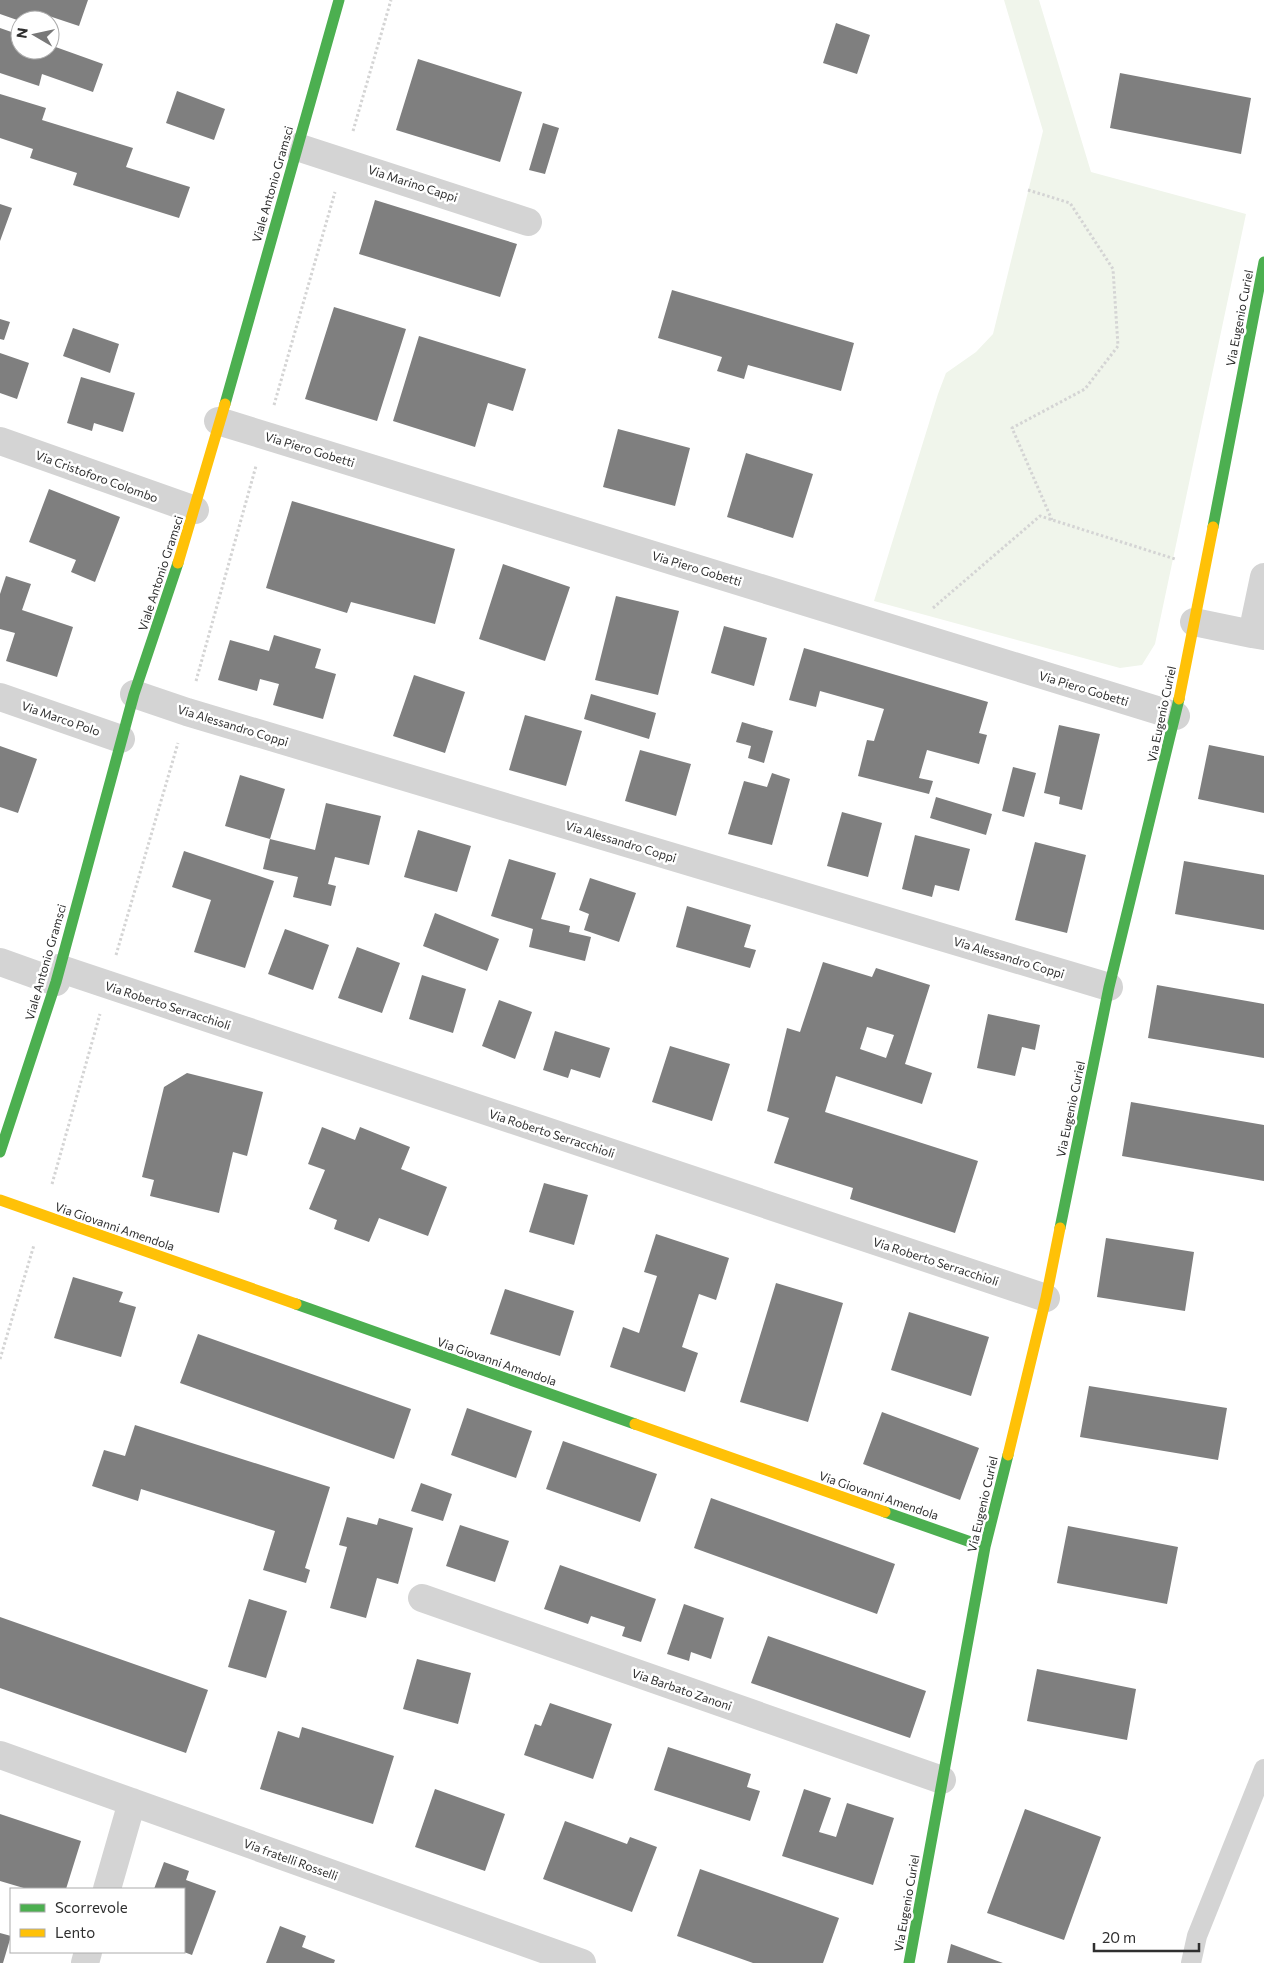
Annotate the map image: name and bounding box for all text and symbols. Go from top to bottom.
north arrow [10,10,60,60]
text: N [12,26,31,39]
street label: Viale Antonio Gramsci [249,124,295,244]
street label: Via Marino Cappi [366,162,460,204]
street label: Via Eugenio Curiel [1223,269,1255,367]
street label: Via Piero Gobetti [263,429,357,469]
street label: Via Cristoforo Colombo [34,447,160,505]
street label: Viale Antonio Gramsci [135,514,185,632]
street label: Via Piero Gobetti [650,548,744,588]
street label: Via Eugenio Curiel [1144,665,1178,763]
street label: Via Piero Gobetti [1037,668,1131,708]
street label: Via Marco Polo [20,698,102,738]
street label: Via Alessandro Coppi [176,701,290,749]
street label: Via Alessandro Coppi [564,817,678,865]
street label: Viale Antonio Gramsci [22,902,68,1022]
street label: Via Alessandro Coppi [952,933,1066,981]
street label: Via Roberto Serracchioli [103,978,233,1032]
street label: Via Eugenio Curiel [1053,1060,1087,1158]
street label: Via Roberto Serracchioli [487,1106,617,1160]
street label: Via Giovanni Amendola [53,1199,177,1253]
street label: Via Roberto Serracchioli [871,1234,1001,1288]
street label: Via Giovanni Amendola [435,1334,559,1388]
street label: Via Eugenio Curiel [964,1455,1000,1553]
street label: Via Giovanni Amendola [817,1468,941,1522]
street label: Via Barbato Zanoni [630,1665,734,1713]
street label: Via fratelli Rosselli [242,1835,340,1883]
street label: Via Eugenio Curiel [891,1854,921,1952]
legend [10,1888,185,1953]
text: Scorrevole [55,1898,128,1916]
scale bar [1094,1920,1199,1952]
text: Lento [55,1923,95,1941]
text: 20 m [1102,1928,1136,1946]

